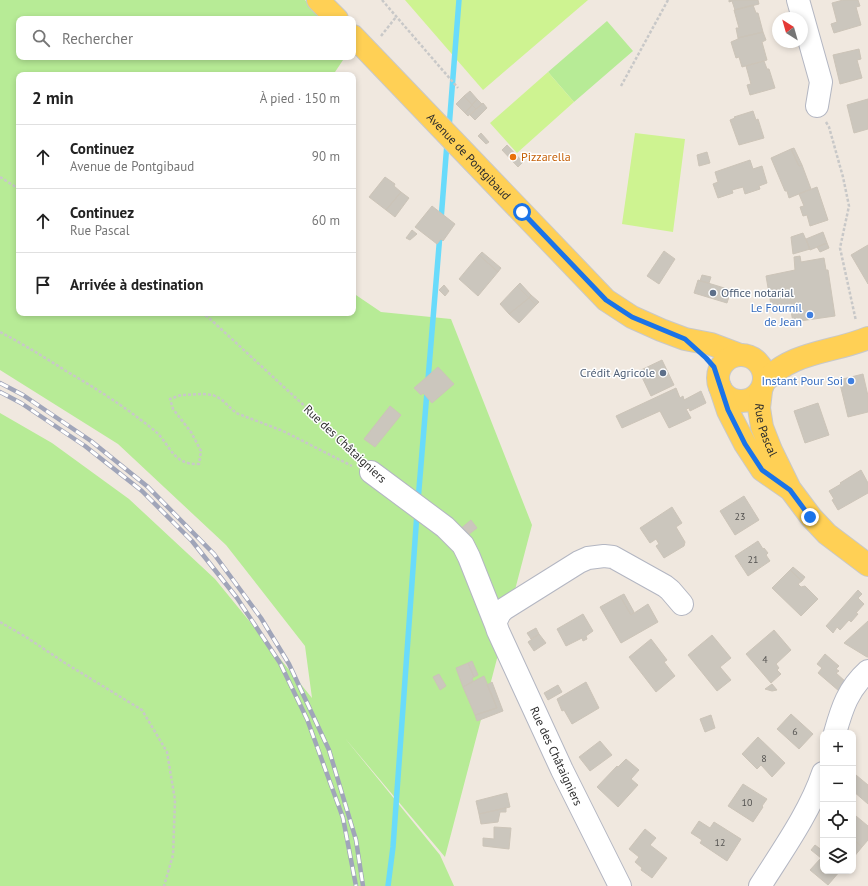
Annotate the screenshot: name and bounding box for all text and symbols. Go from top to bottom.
north arrow [772,12,808,48]
search box [16,16,356,60]
icon: search [30,27,52,49]
text: Rechercher [62,29,133,48]
text: 2 min [32,87,73,109]
text: À pied · 150 m [260,90,340,107]
street label: Avenue de Pontgibaud [424,110,514,203]
text: Continuez [70,139,134,158]
icon: ahead [32,146,54,168]
text: 90 m [312,148,340,165]
place label: Pizzarella [521,149,571,164]
marker: Pizzarella [508,152,518,162]
text: Avenue de Pontgibaud [70,158,194,175]
text: Continuez [70,203,134,222]
route start [513,203,531,221]
icon: ahead [32,210,54,232]
text: 60 m [312,212,340,229]
text: Rue Pascal [70,222,130,239]
icon: arrive [32,274,54,296]
text: Arrivée à destination [70,275,203,294]
place label: Office notarial [721,285,794,300]
marker: Office notarial [708,288,718,298]
place label: Le Fournil de Jean [751,300,802,329]
marker: Le Fournil de Jean [805,310,815,320]
place label: Crédit Agricole [580,365,655,380]
marker: Crédit Agricole [658,368,668,378]
place label: Instant Pour Soi [762,373,843,388]
marker: Instant Pour Soi [846,376,856,386]
street label: Rue des Châtaigniers [301,401,390,486]
street label: Rue Pascal [752,403,781,459]
route end [801,508,819,526]
house number: 23 [735,510,745,523]
house number: 21 [748,553,758,566]
house number: 4 [762,653,768,666]
street label: Rue des Châtaigniers [527,704,586,808]
house number: 6 [792,725,798,738]
map controls [820,730,856,874]
button: + [820,730,856,766]
house number: 8 [761,752,767,765]
button: − [820,766,856,802]
house number: 10 [742,796,753,809]
button: locate [820,802,856,838]
house number: 12 [715,836,725,849]
button: layers [820,838,856,874]

